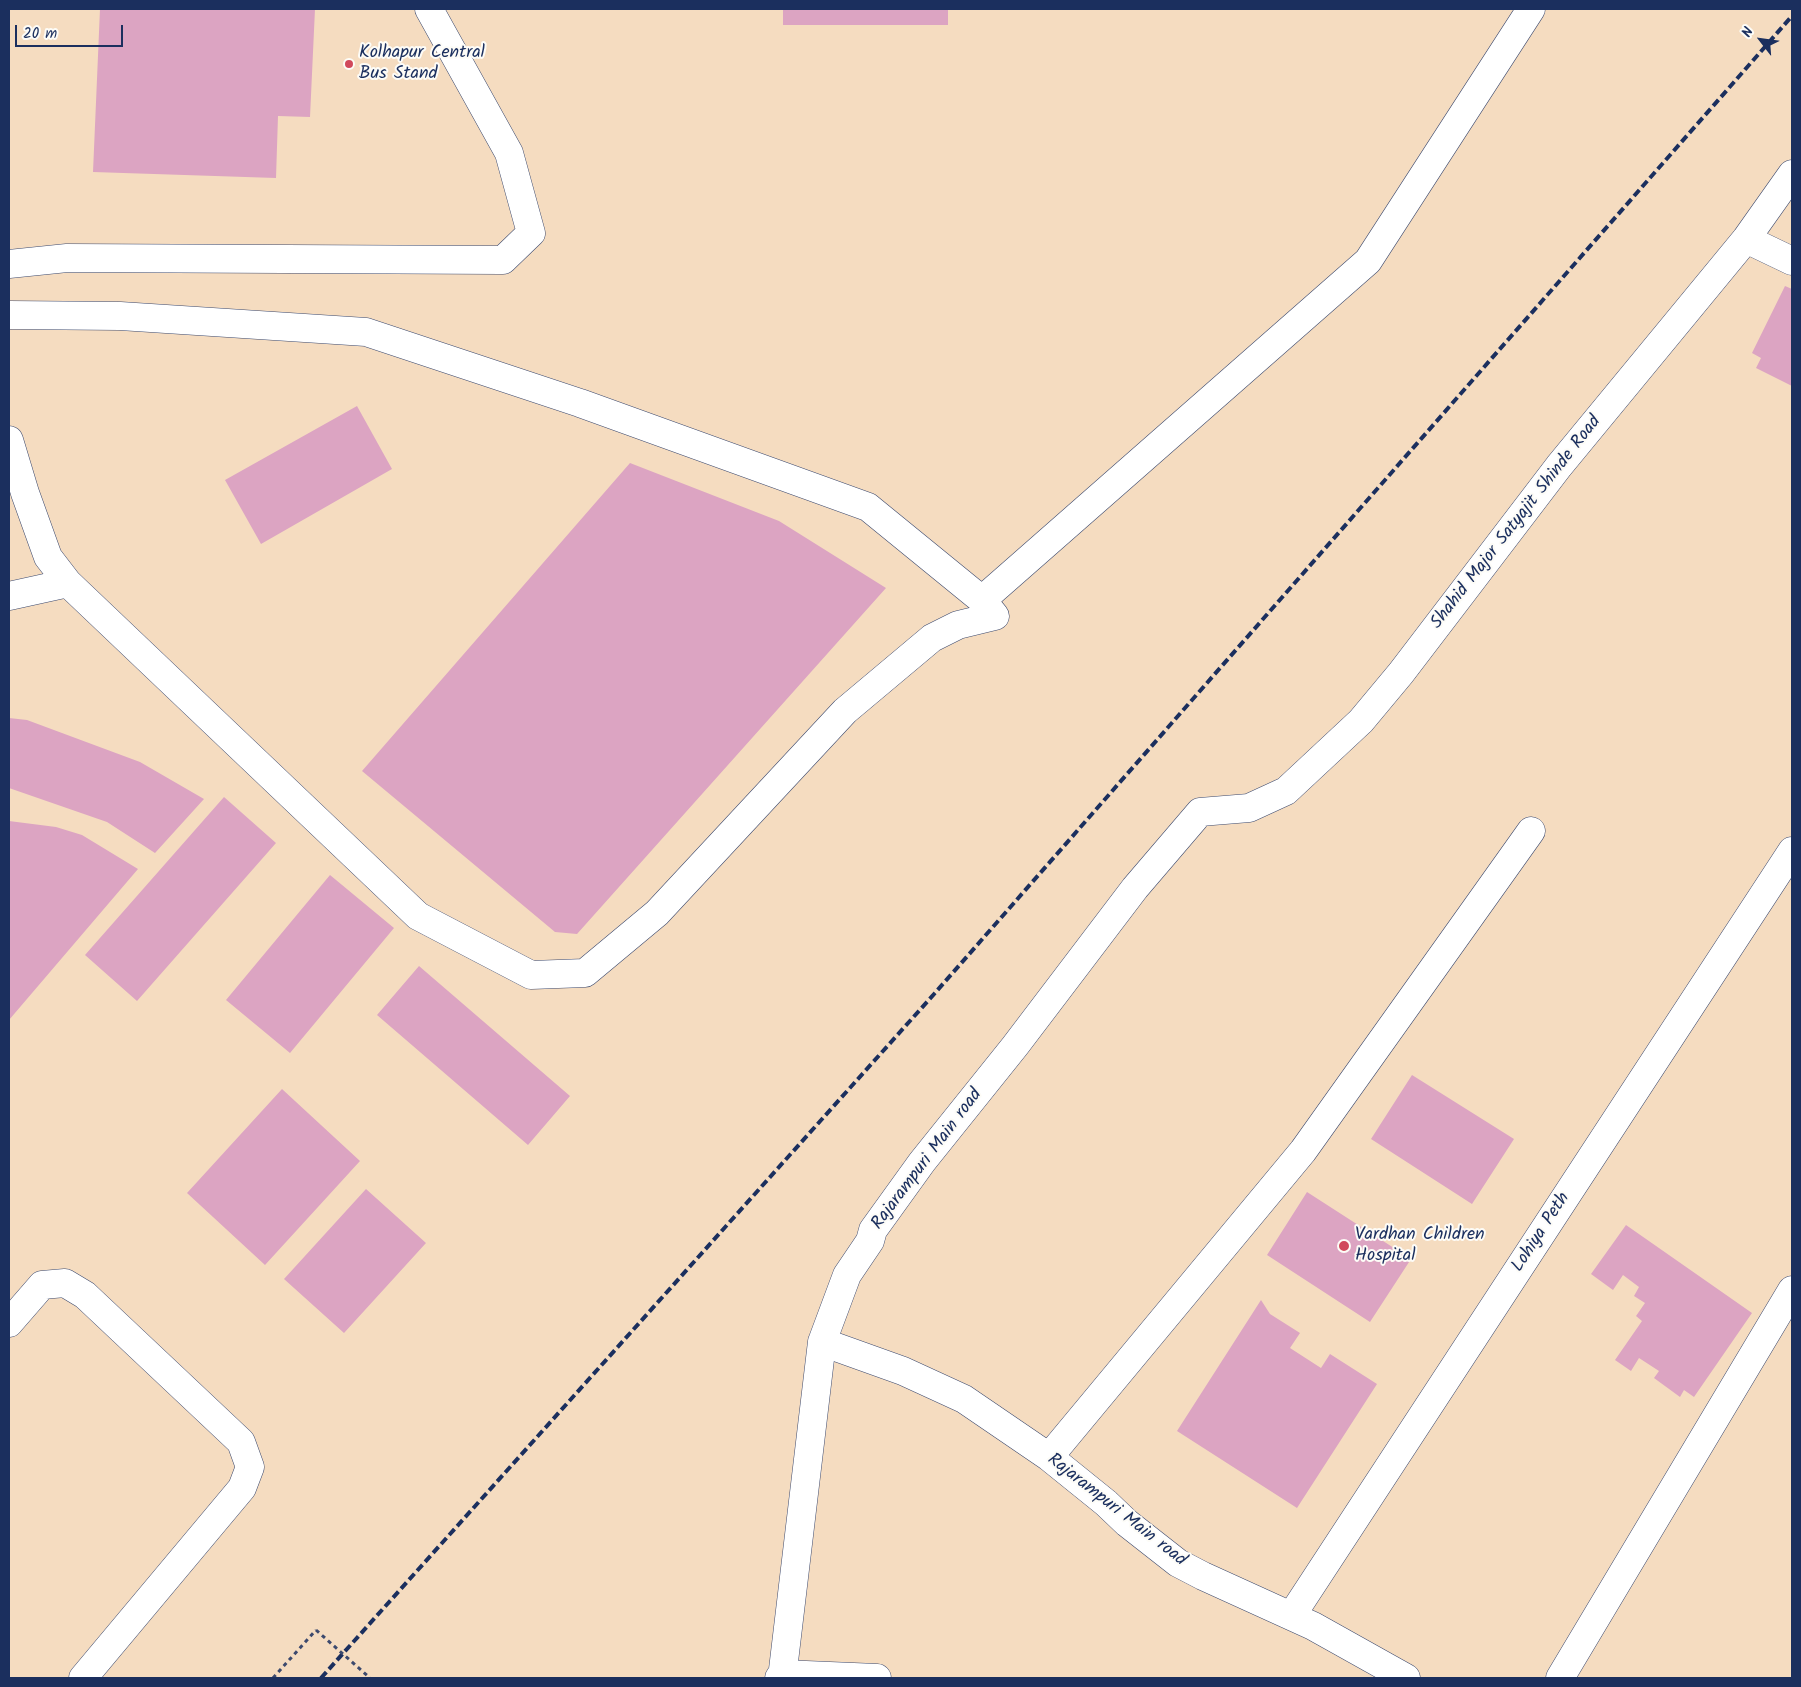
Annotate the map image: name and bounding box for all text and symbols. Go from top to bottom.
scale bar [18,15,125,47]
north arrow [1736,15,1786,65]
text: 20 m [23,22,57,46]
text: N [1736,23,1760,42]
place label: Kolhapur Central Bus Stand [359,43,485,86]
marker: Kolhapur Central Bus Stand [343,58,355,70]
street label: Shahid Major Satyajit Shinde Road [1427,412,1607,634]
street label: Rajarampuri Main road [868,1085,988,1235]
street label: Lohiya Peth [1508,1189,1576,1277]
place label: Vardhan Children Hospital [1355,1225,1485,1268]
marker: Vardhan Children Hospital [1337,1239,1351,1253]
street label: Rajarampuri Main road [1042,1450,1190,1572]

